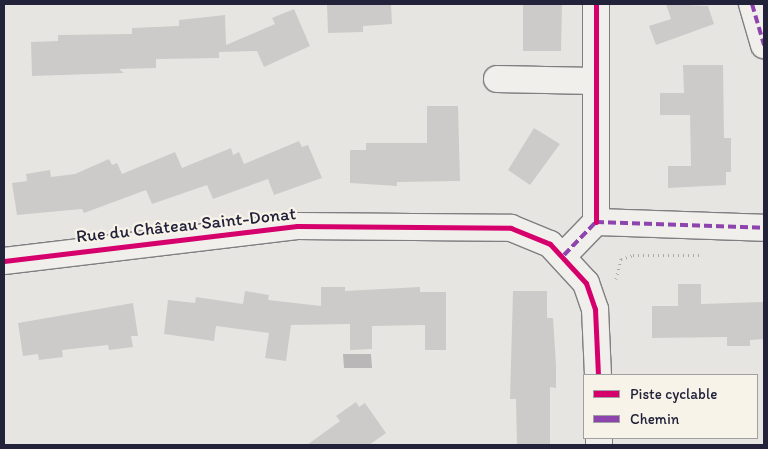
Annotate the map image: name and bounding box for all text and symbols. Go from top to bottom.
street label: Rue du Château Saint-Donat [75,203,297,247]
legend [583,374,758,439]
text: Piste cyclable [630,385,717,403]
text: Chemin [630,410,679,428]

